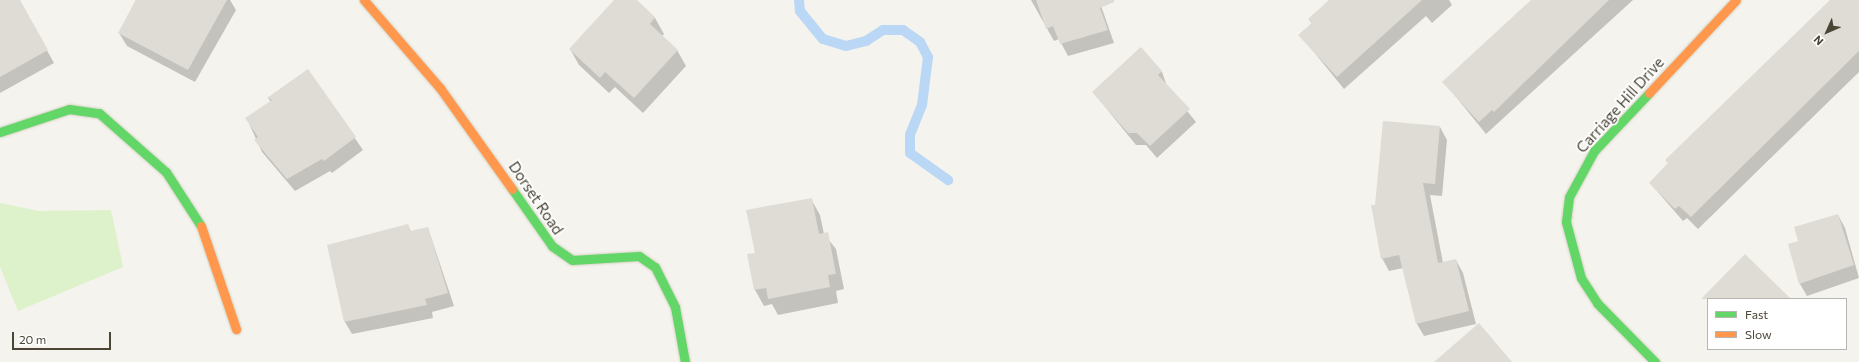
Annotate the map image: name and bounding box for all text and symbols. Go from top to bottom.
north arrow [1807,12,1847,52]
text: N [1811,33,1826,48]
street label: Carriage Hill Drive [1572,53,1668,157]
street label: Dorset Road [505,158,567,238]
legend [1707,298,1847,350]
text: Fast [1745,307,1768,321]
scale bar [14,324,113,350]
text: Slow [1745,327,1772,341]
text: 20 m [19,332,46,346]

